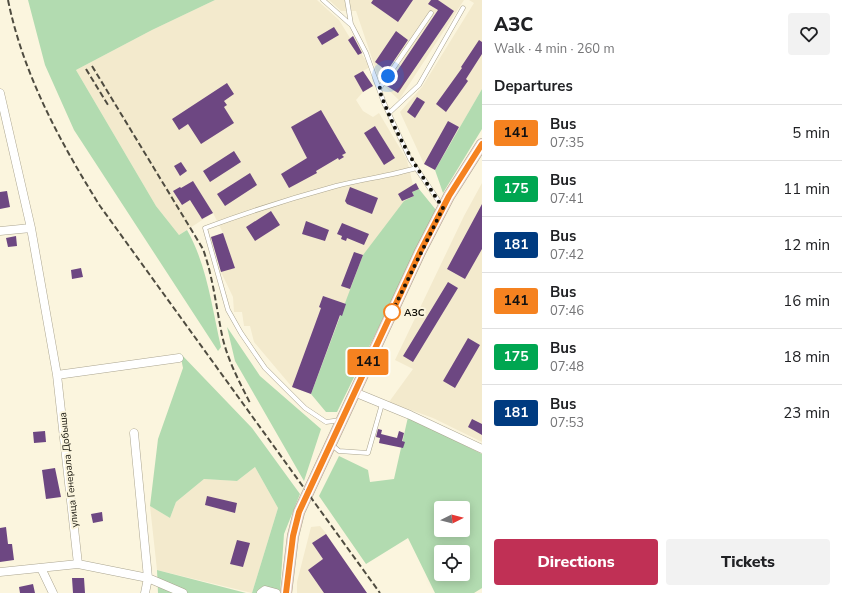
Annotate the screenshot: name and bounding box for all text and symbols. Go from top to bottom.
text: АЗС [494,12,533,38]
button: heart [788,13,830,55]
text: Walk · 4 min · 260 m [494,40,615,58]
your location [378,66,398,86]
text: Departures [494,76,573,96]
text: Bus [550,114,576,134]
text: 141 [503,123,529,142]
text: 5 min [792,123,830,143]
text: 07:35 [550,134,584,152]
text: Bus [550,170,576,190]
text: 175 [503,179,529,198]
text: 11 min [783,179,830,199]
text: 07:41 [550,190,584,208]
text: Bus [550,226,576,246]
text: 181 [503,235,529,254]
text: 12 min [783,235,830,255]
text: 07:42 [550,246,584,264]
text: Bus [550,282,576,302]
text: 141 [503,291,529,310]
text: 16 min [783,291,830,311]
text: 07:46 [550,302,584,320]
marker: АЗС [383,303,401,321]
place label: АЗС [404,306,425,320]
text: Bus [550,338,576,358]
text: 175 [503,347,529,366]
text: 18 min [783,347,830,367]
line badge: 141 [345,349,391,375]
text: 141 [355,352,381,371]
text: 07:48 [550,358,584,376]
text: Bus [550,394,576,414]
text: 181 [503,403,529,422]
text: 23 min [783,403,830,423]
street label: улица Генерала Добыша [56,411,82,528]
text: 07:53 [550,414,584,432]
north arrow [434,501,470,537]
map controls [434,501,470,581]
button: Directions [494,539,658,585]
button: Tickets [666,539,830,585]
button: locate [434,545,470,581]

